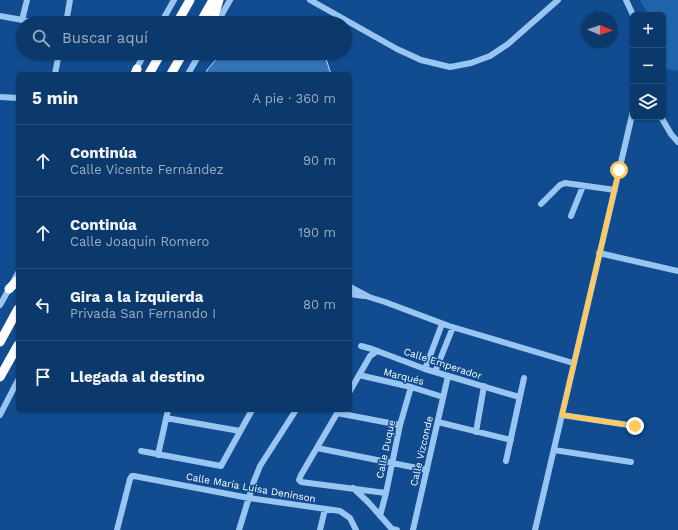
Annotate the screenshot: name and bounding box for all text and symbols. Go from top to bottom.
north arrow [582,12,618,48]
map controls [630,12,666,120]
button: + [630,12,666,48]
search box [16,16,352,60]
icon: search [30,27,52,49]
text: Buscar aquí [62,29,148,47]
button: − [630,48,666,84]
button: layers [630,84,666,120]
text: 5 min [32,88,78,108]
text: A pie · 360 m [252,91,336,106]
text: Continúa [70,144,137,162]
icon: ahead [32,150,54,172]
text: 90 m [303,153,336,168]
route start [610,161,628,179]
text: Calle Vicente Fernández [70,162,224,177]
text: Continúa [70,216,137,234]
icon: ahead [32,222,54,244]
text: 190 m [298,225,336,240]
text: Calle Joaquín Romero [70,234,209,249]
text: Gira a la izquierda [70,288,203,306]
icon: left [32,294,54,316]
text: 80 m [303,297,336,312]
text: Privada San Fernando I [70,306,216,321]
street label: Calle Emperador [402,346,483,381]
icon: arrive [32,366,54,388]
street label: Marqués [382,366,425,387]
text: Llegada al destino [70,368,205,386]
street label: Calle Vizconde [408,415,435,487]
route end [626,417,644,435]
street label: Calle Duque [374,419,397,479]
street label: Calle María Luisa Deninson [185,471,317,504]

